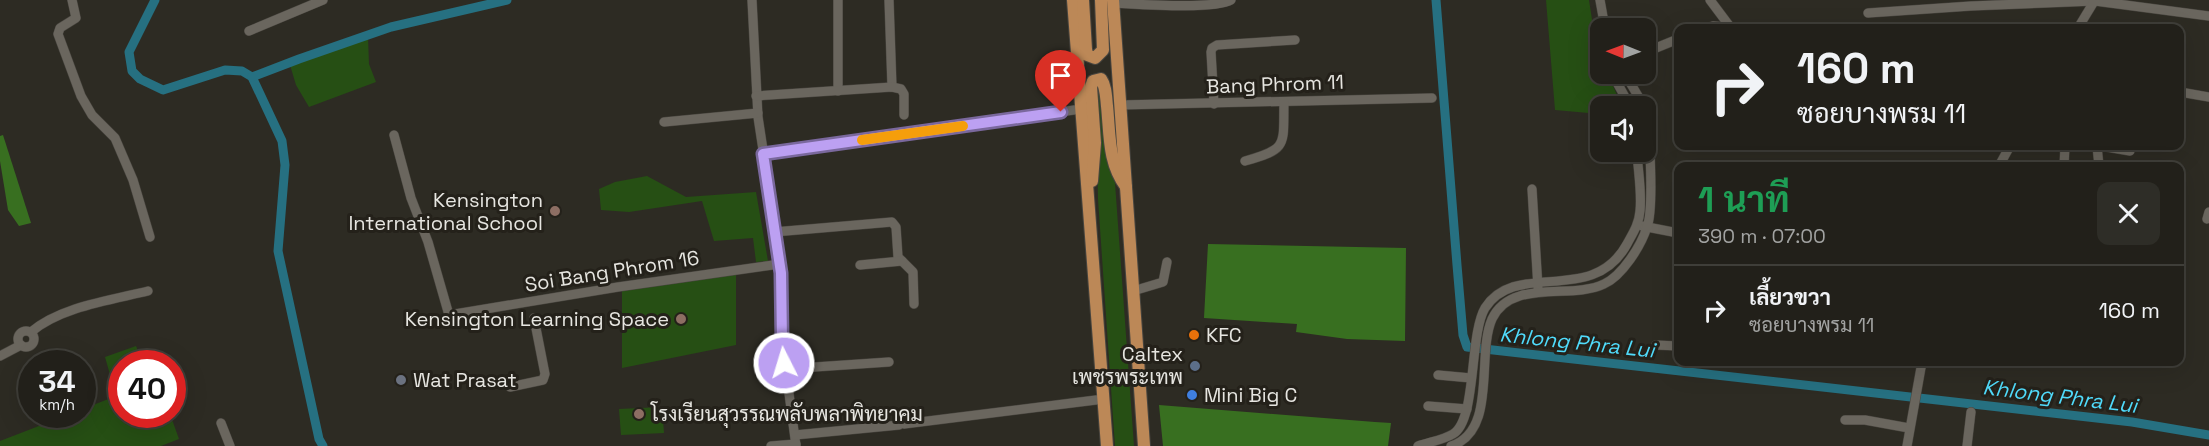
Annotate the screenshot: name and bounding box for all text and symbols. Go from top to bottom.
north arrow [1590,18,1656,84]
map controls [1590,18,1656,162]
text: 160 m [1797,42,1916,95]
icon: right [1698,48,1776,126]
pin [1035,50,1086,112]
icon: arrive [1044,59,1077,92]
street label: Bang Phrom 11 [1206,69,1344,99]
button: sound [1590,96,1656,162]
text: ซอยบางพรม 11 [1797,96,1966,131]
text: 1 นาที [1698,177,1790,223]
button: close [2097,182,2160,245]
place label: Kensington International School [348,187,543,236]
marker: Kensington International School [548,204,562,218]
text: 390 m · 07:00 [1698,223,1826,249]
street label: Soi Bang Phrom 16 [523,244,701,298]
text: เลี้ยวขวา [1749,283,1831,311]
icon: right [1698,294,1731,327]
text: 160 m [2099,296,2160,324]
place label: Kensington Learning Space [405,306,669,332]
marker: Kensington Learning Space [674,312,688,326]
text: ซอยบางพรม 11 [1749,312,1874,338]
water label: Khlong Phra Lui [1498,320,1659,364]
place label: KFC [1206,322,1242,348]
marker: KFC [1187,328,1201,342]
position arrow [752,331,816,395]
place label: Caltex เพชรพระเทพ [1072,341,1183,390]
speed limit sign: 40 [108,350,186,428]
marker: Caltex เพชรพระเทพ [1188,359,1202,373]
text: 34 [38,362,76,401]
place label: Wat Prasat [413,367,517,393]
marker: Wat Prasat [394,373,408,387]
water label: Khlong Phra Lui [1981,373,2142,419]
place label: Mini Big C [1204,382,1297,408]
marker: Mini Big C [1185,388,1199,402]
text: km/h [39,395,75,414]
place label: โรงเรียนสุวรรณพลับพลาพิทยาคม [650,401,923,428]
marker: โรงเรียนสุวรรณพลับพลาพิทยาคม [632,407,646,421]

